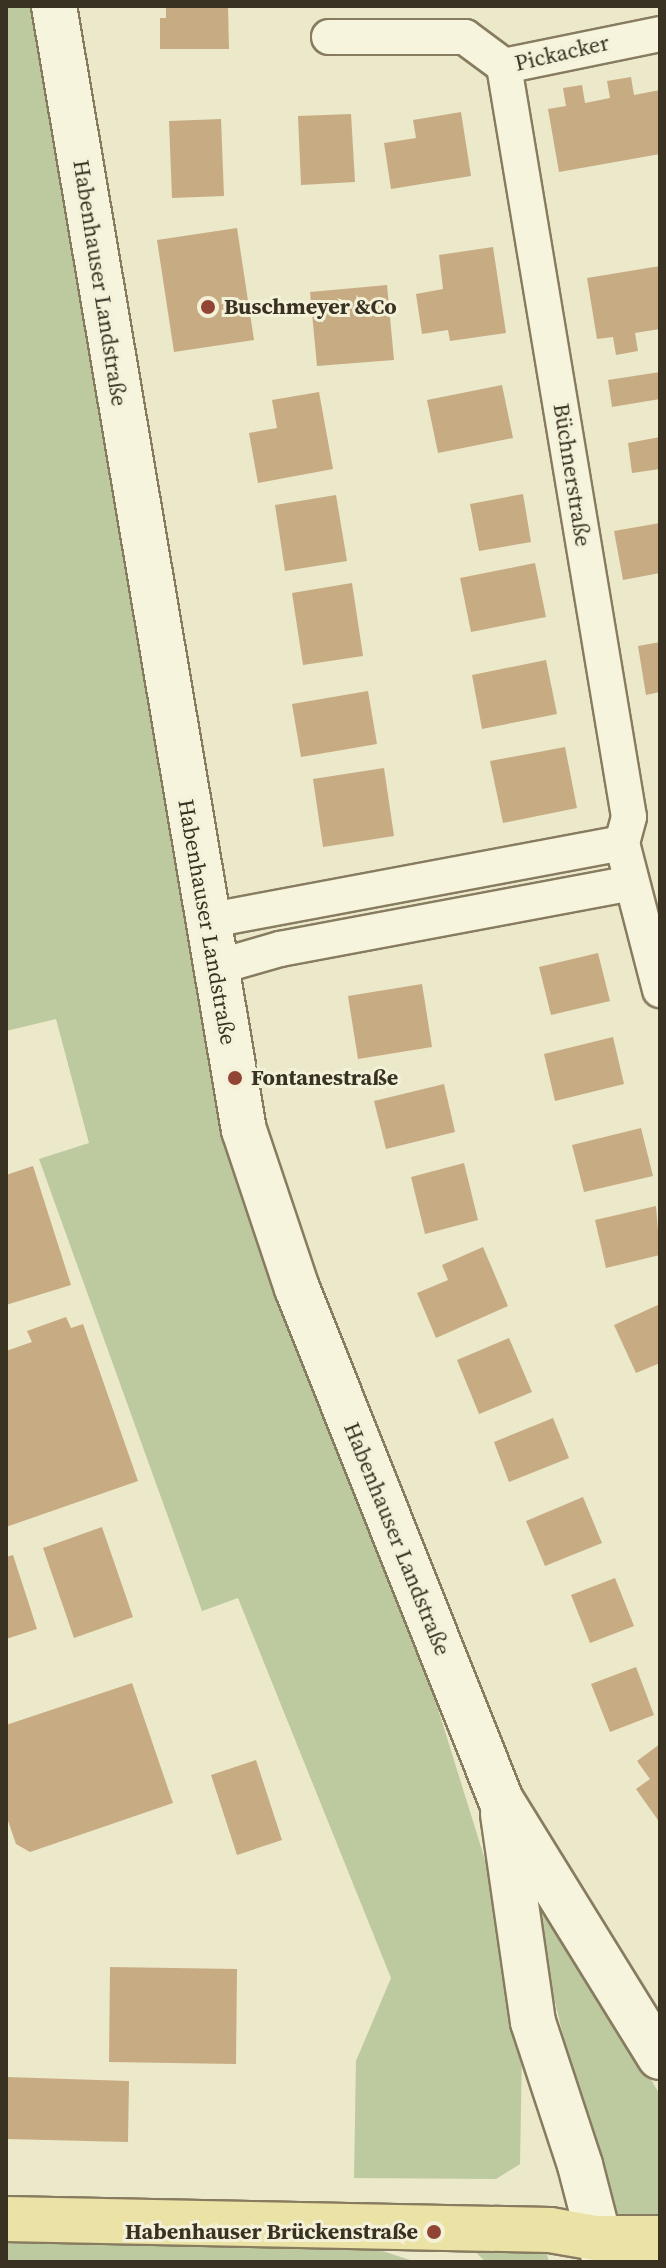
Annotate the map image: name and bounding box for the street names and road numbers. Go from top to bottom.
street label: Pickacker [512,29,612,77]
street label: Habenhauser Landstraße [67,158,133,408]
street label: Büchnerstraße [548,402,596,548]
street label: Habenhauser Landstraße [172,797,242,1047]
street label: Habenhauser Landstraße [338,1419,456,1659]

